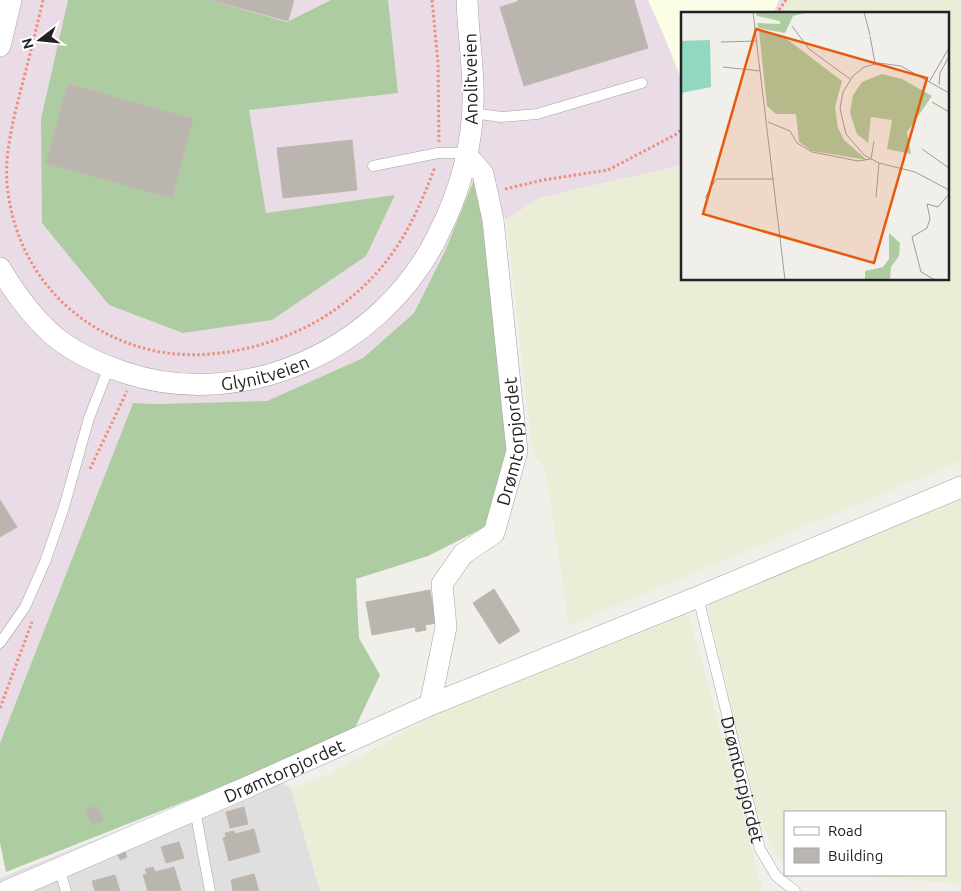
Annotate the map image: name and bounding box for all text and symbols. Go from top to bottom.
inset map [681,12,948,280]
north arrow [15,15,65,65]
street label: Anolitveien [459,33,481,125]
text: N [18,36,37,51]
street label: Glynitveien [220,351,312,394]
street label: Drømtorpjordet [492,376,527,508]
street label: Drømtorpjordet [718,714,768,845]
street label: Drømtorpjordet [221,735,347,806]
legend [784,811,946,876]
text: Road [828,822,863,839]
text: Building [828,847,883,864]

